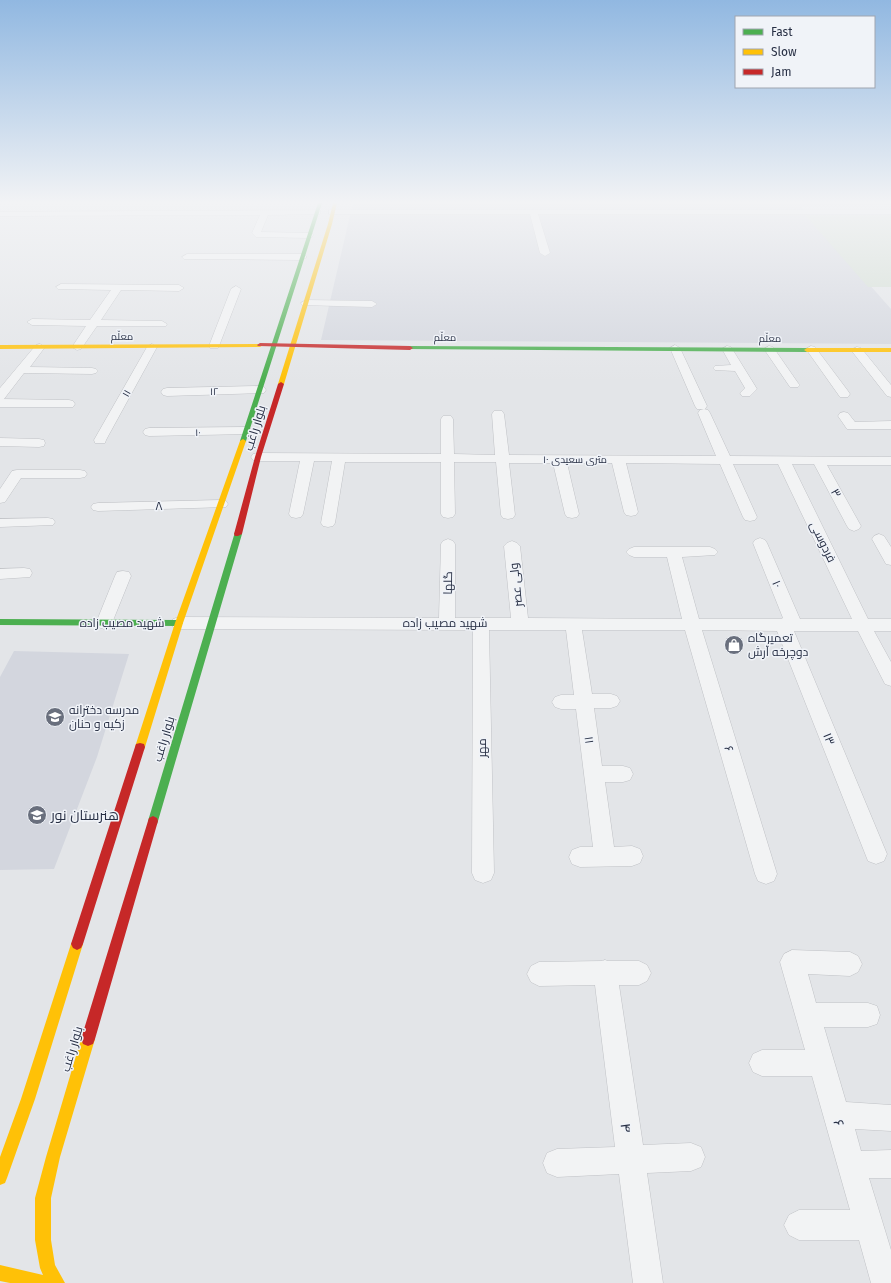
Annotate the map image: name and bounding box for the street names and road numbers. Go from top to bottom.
street label: معلّم [111,330,133,344]
street label: معلّم [434,331,456,345]
street label: معلّم [759,332,781,346]
street label: ۱۲ [210,386,218,398]
street label: ۱۱ [120,388,134,399]
street label: بلوار راغب [241,404,269,452]
street label: ۱۰ [195,427,201,439]
street label: ۱۰ متری سعیدی [543,454,607,466]
street label: ۳ [828,486,844,500]
street label: ۸ [155,499,163,513]
street label: فردوسی [807,519,839,565]
street label: ولی عصر [507,562,525,609]
street label: گلها [441,571,455,595]
street label: ۱۰ [769,578,785,590]
street label: شهید مصیب زاده [80,616,164,630]
street label: شهید مصیب زاده [403,616,487,630]
street label: بلوار راغب [150,715,178,763]
street label: ۱۳ [820,731,838,747]
street label: ۱۱ [582,735,596,745]
street label: مهر [475,738,489,759]
street label: ۶ [721,744,737,754]
street label: بلوار راغب [58,1025,86,1073]
street label: ۶ [829,1118,848,1129]
street label: ۴ [616,1122,635,1134]

